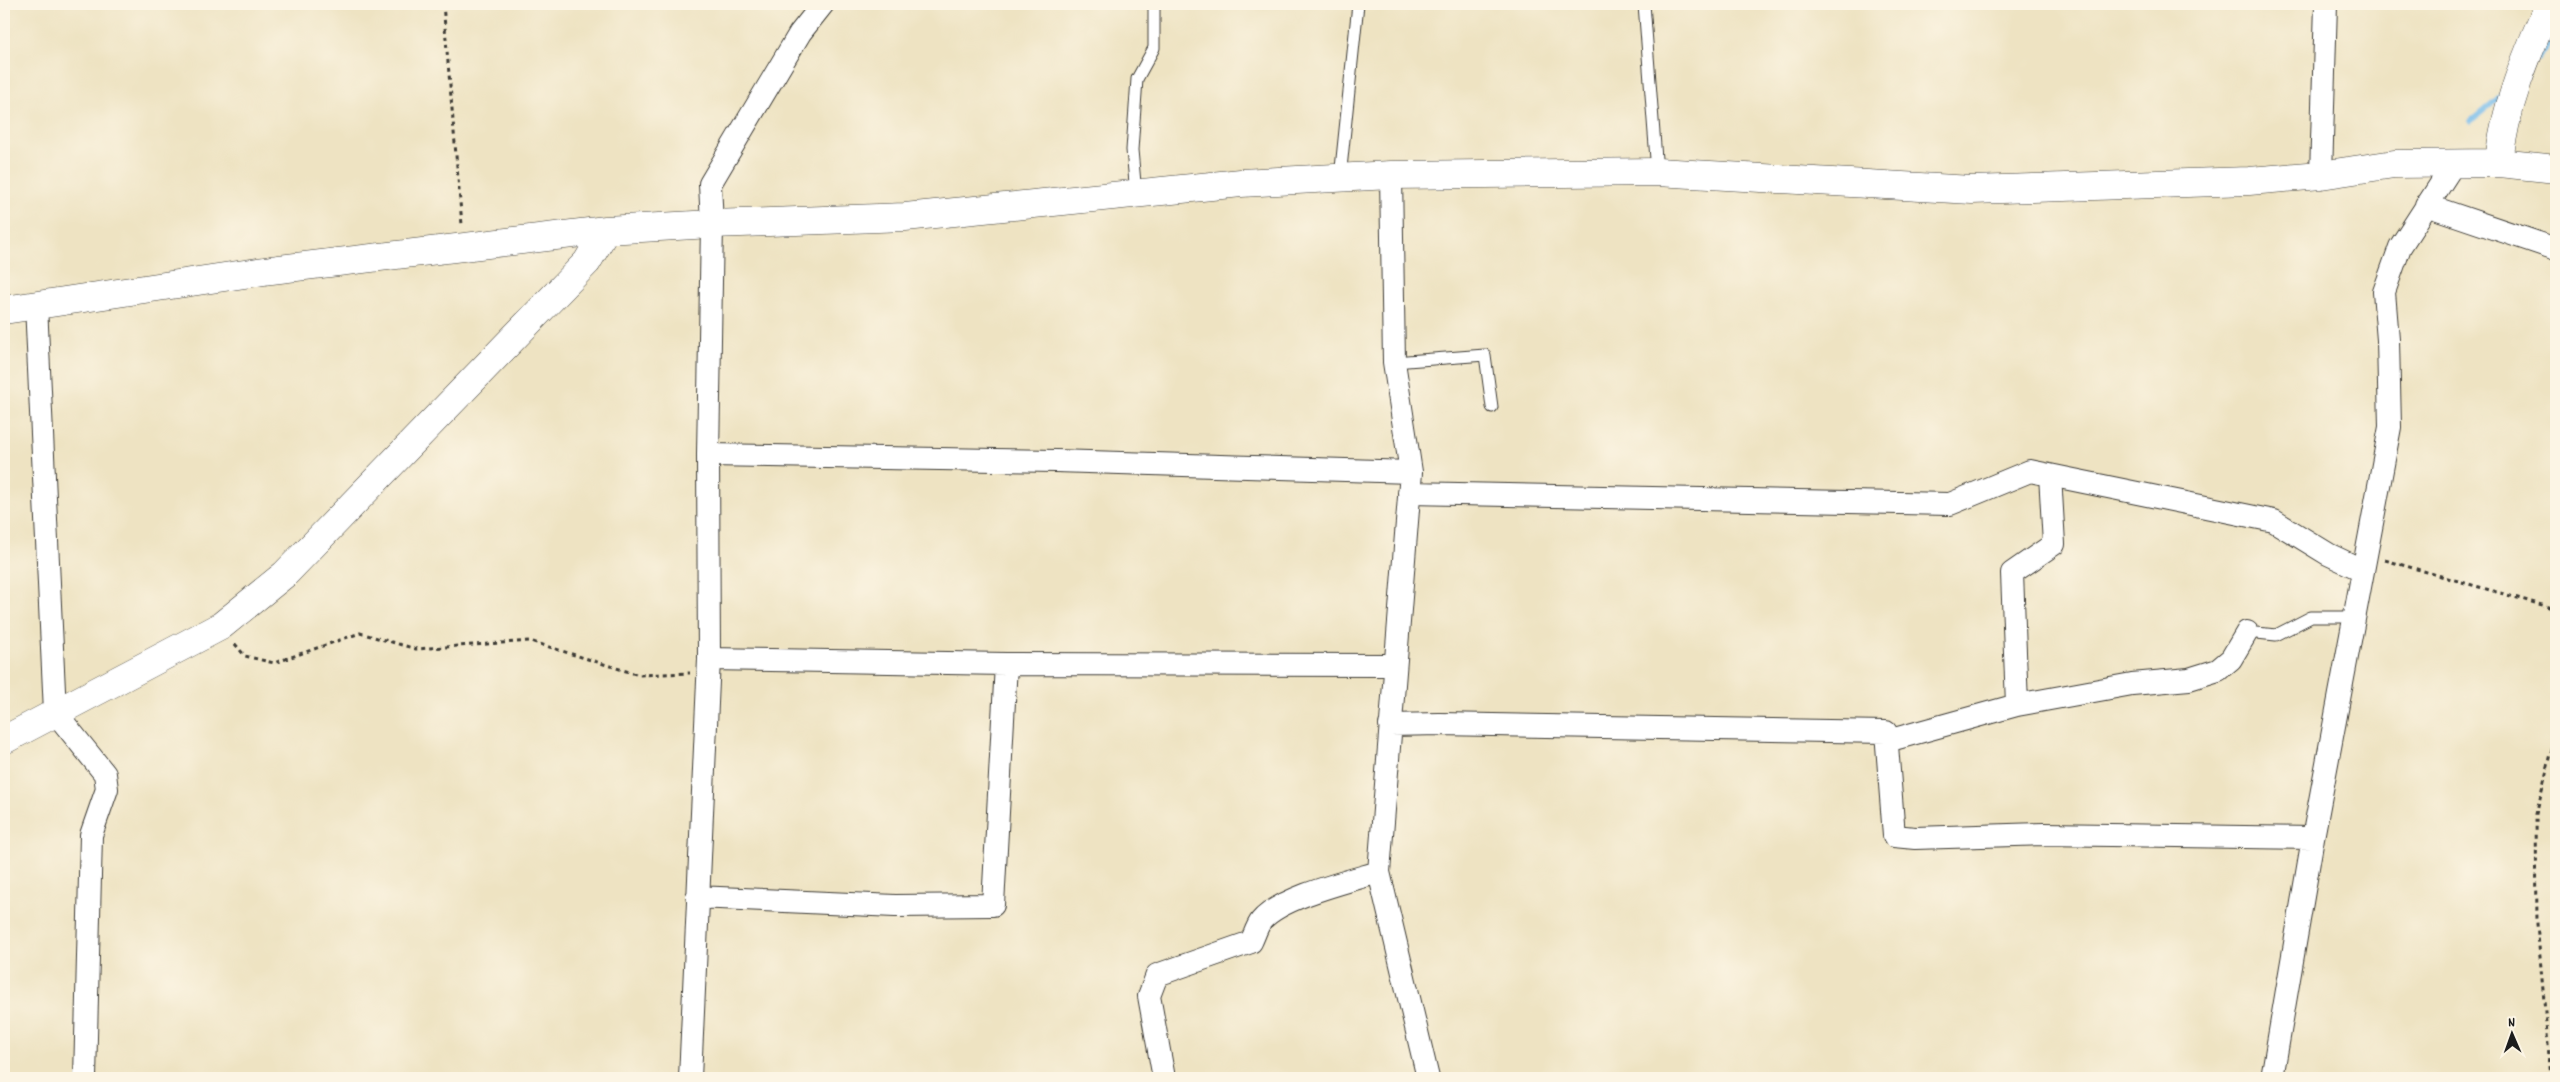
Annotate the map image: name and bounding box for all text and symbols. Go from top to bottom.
north arrow [2488,1010,2538,1060]
text: N [2508,1013,2516,1033]

